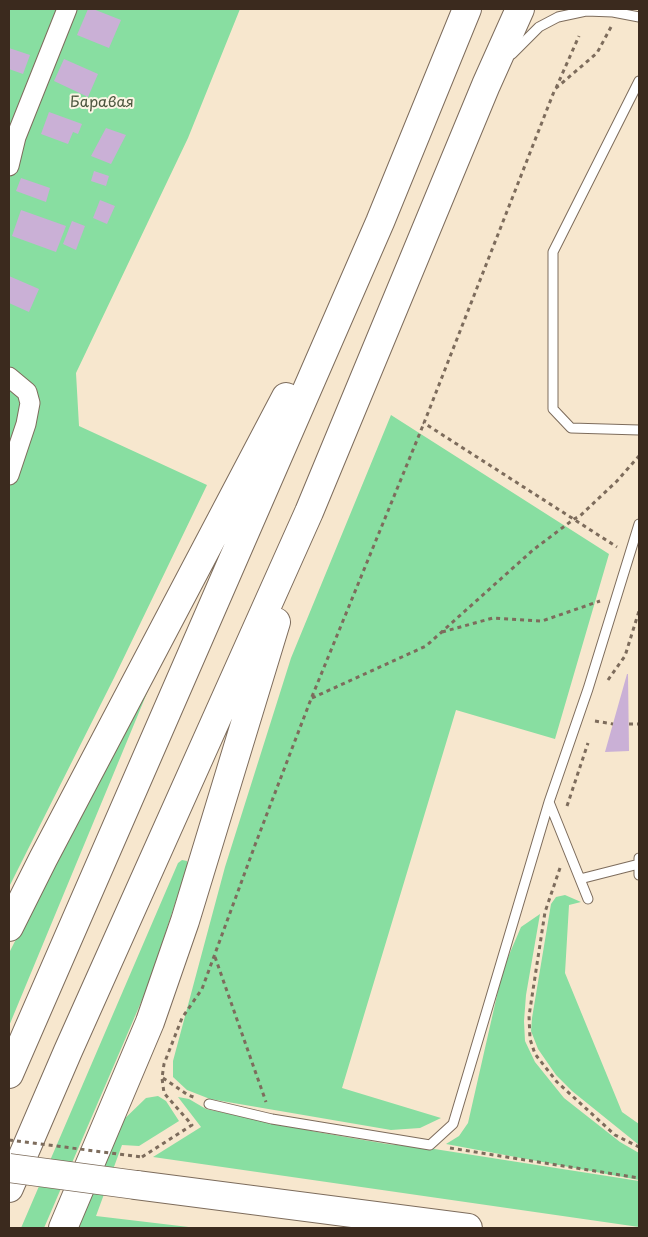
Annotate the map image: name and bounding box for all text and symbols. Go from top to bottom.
park label: Баравая [70,94,134,112]

